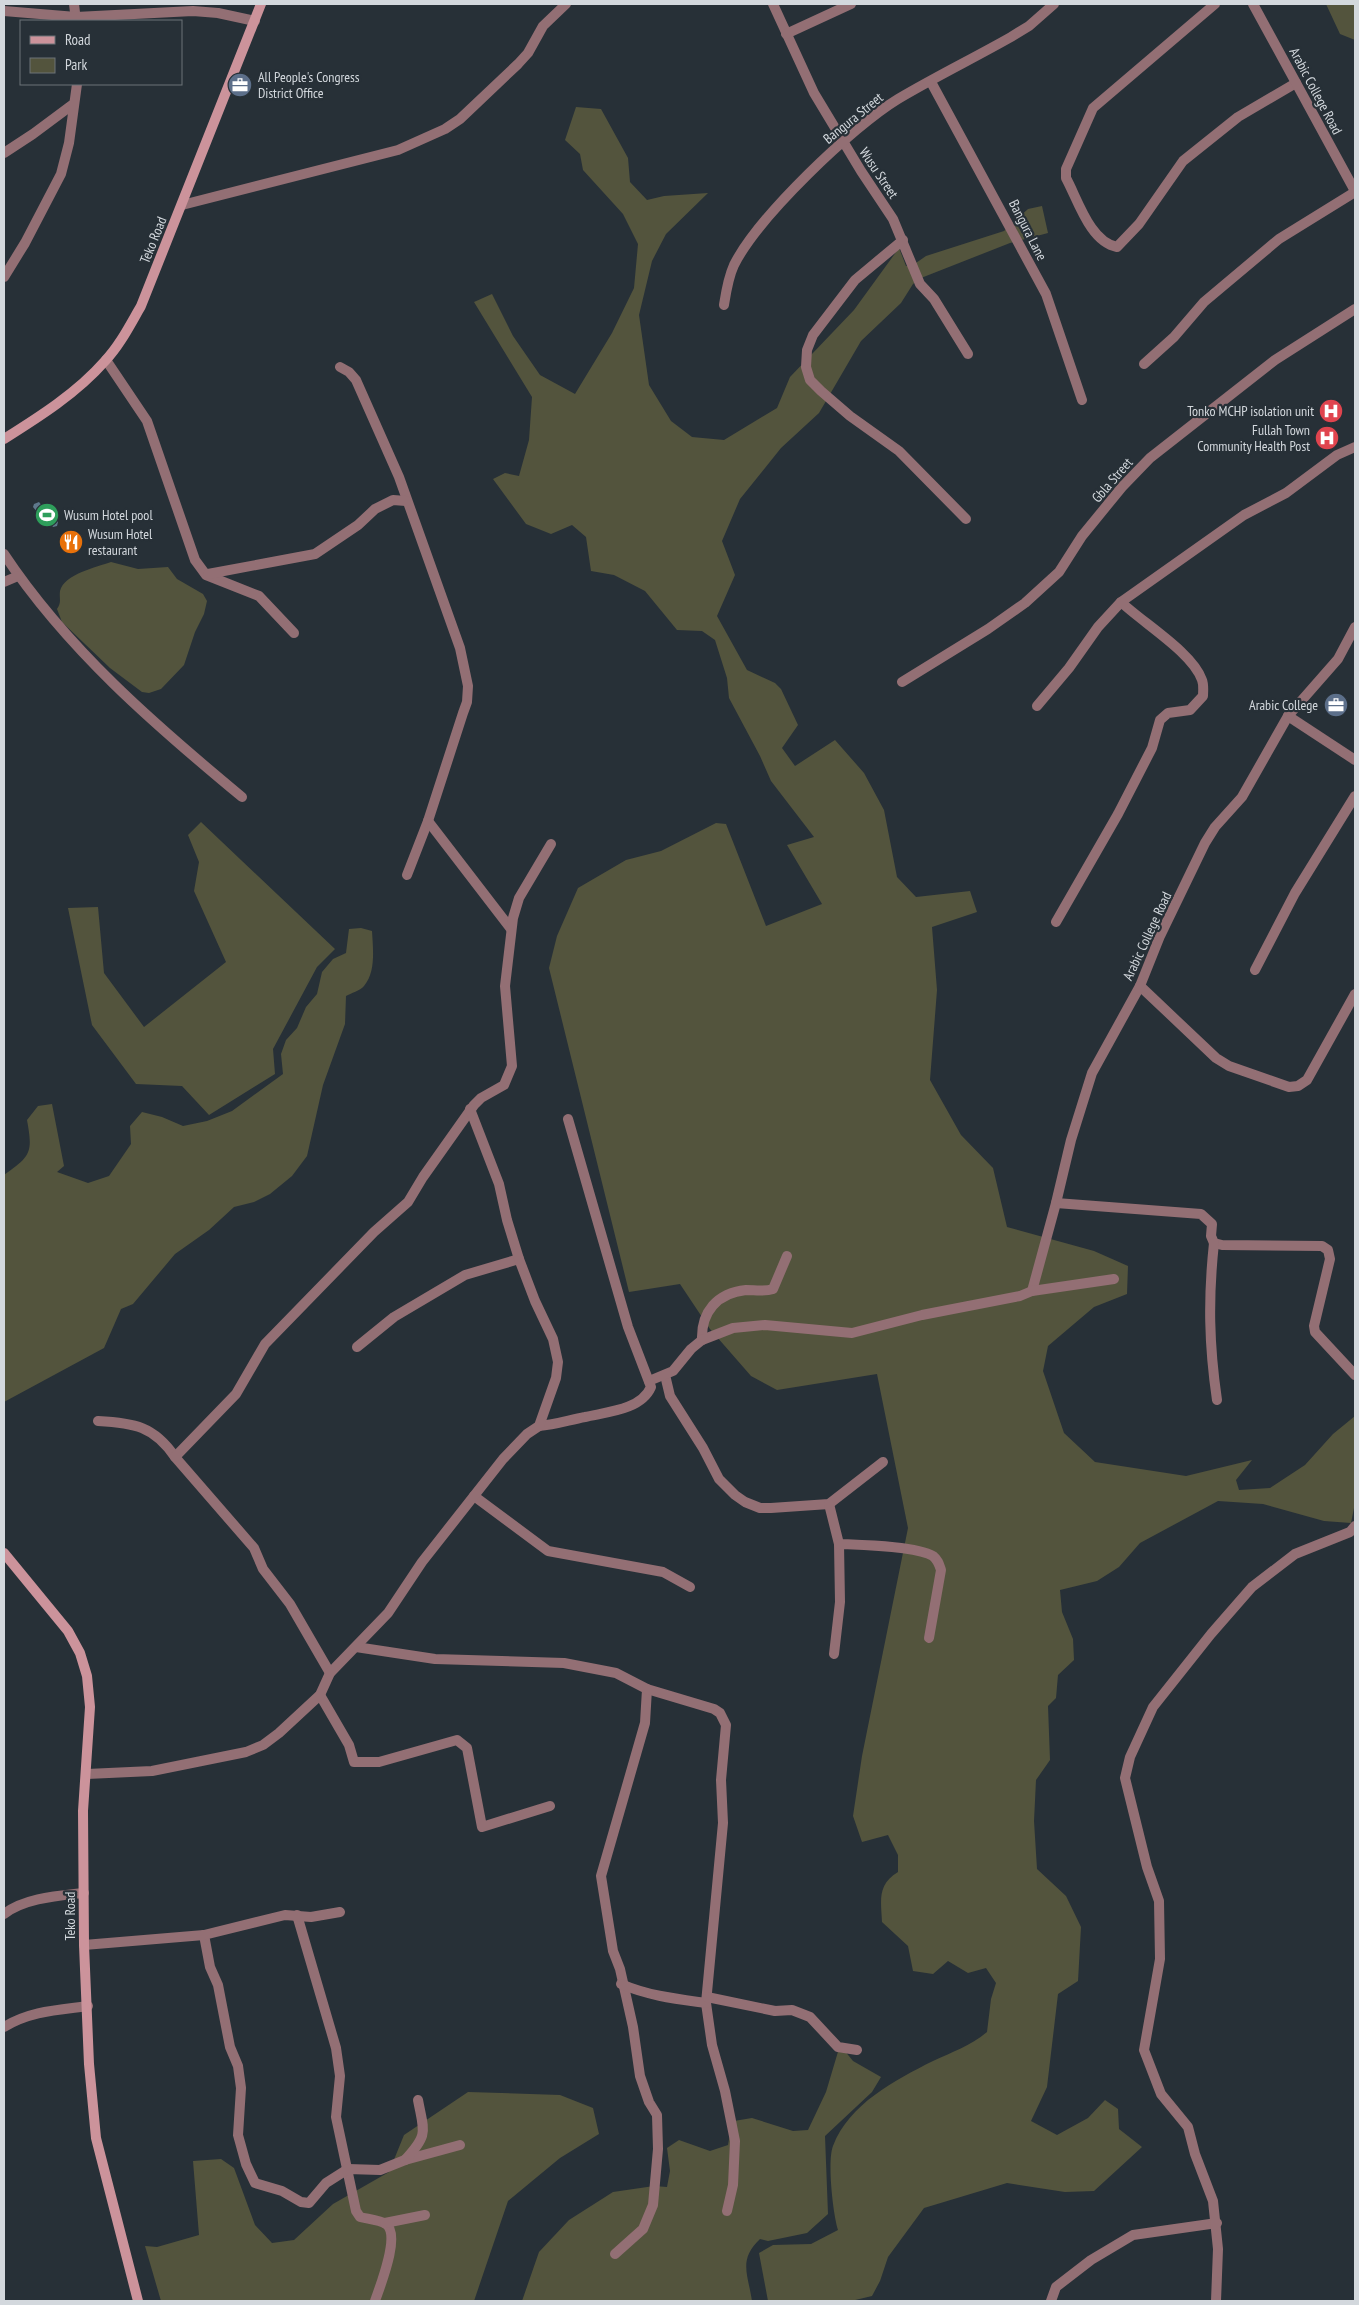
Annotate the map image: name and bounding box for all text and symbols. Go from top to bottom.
legend [20,20,182,85]
text: Road [65,30,91,49]
street label: Arabic College Road [1286,44,1346,138]
text: Park [65,55,87,74]
place label: All People's Congress District Office [258,68,360,102]
office icon: All People's Congress District Office [227,72,253,98]
street label: Bangura Street [819,88,887,148]
street label: Wusu Street [855,144,903,202]
street label: Bangura Lane [1005,197,1051,264]
street label: Teko Road [136,214,170,266]
hospital icon: Tonko MCHP isolation unit [1318,398,1344,424]
place label: Tonko MCHP isolation unit [1187,402,1314,420]
place label: Fullah Town Community Health Post [1197,421,1310,455]
hospital icon: Fullah Town Community Health Post [1314,425,1340,451]
street label: Gbla Street [1088,454,1137,506]
sports icon: Wusum Hotel pool [34,502,60,528]
place label: Wusum Hotel pool [64,506,153,524]
place label: Wusum Hotel restaurant [88,525,153,559]
restaurant icon: Wusum Hotel restaurant [58,529,84,555]
office icon: Arabic College [1323,692,1349,718]
place label: Arabic College [1249,696,1318,714]
street label: Arabic College Road [1119,889,1175,983]
street label: Teko Road [61,1892,79,1940]

